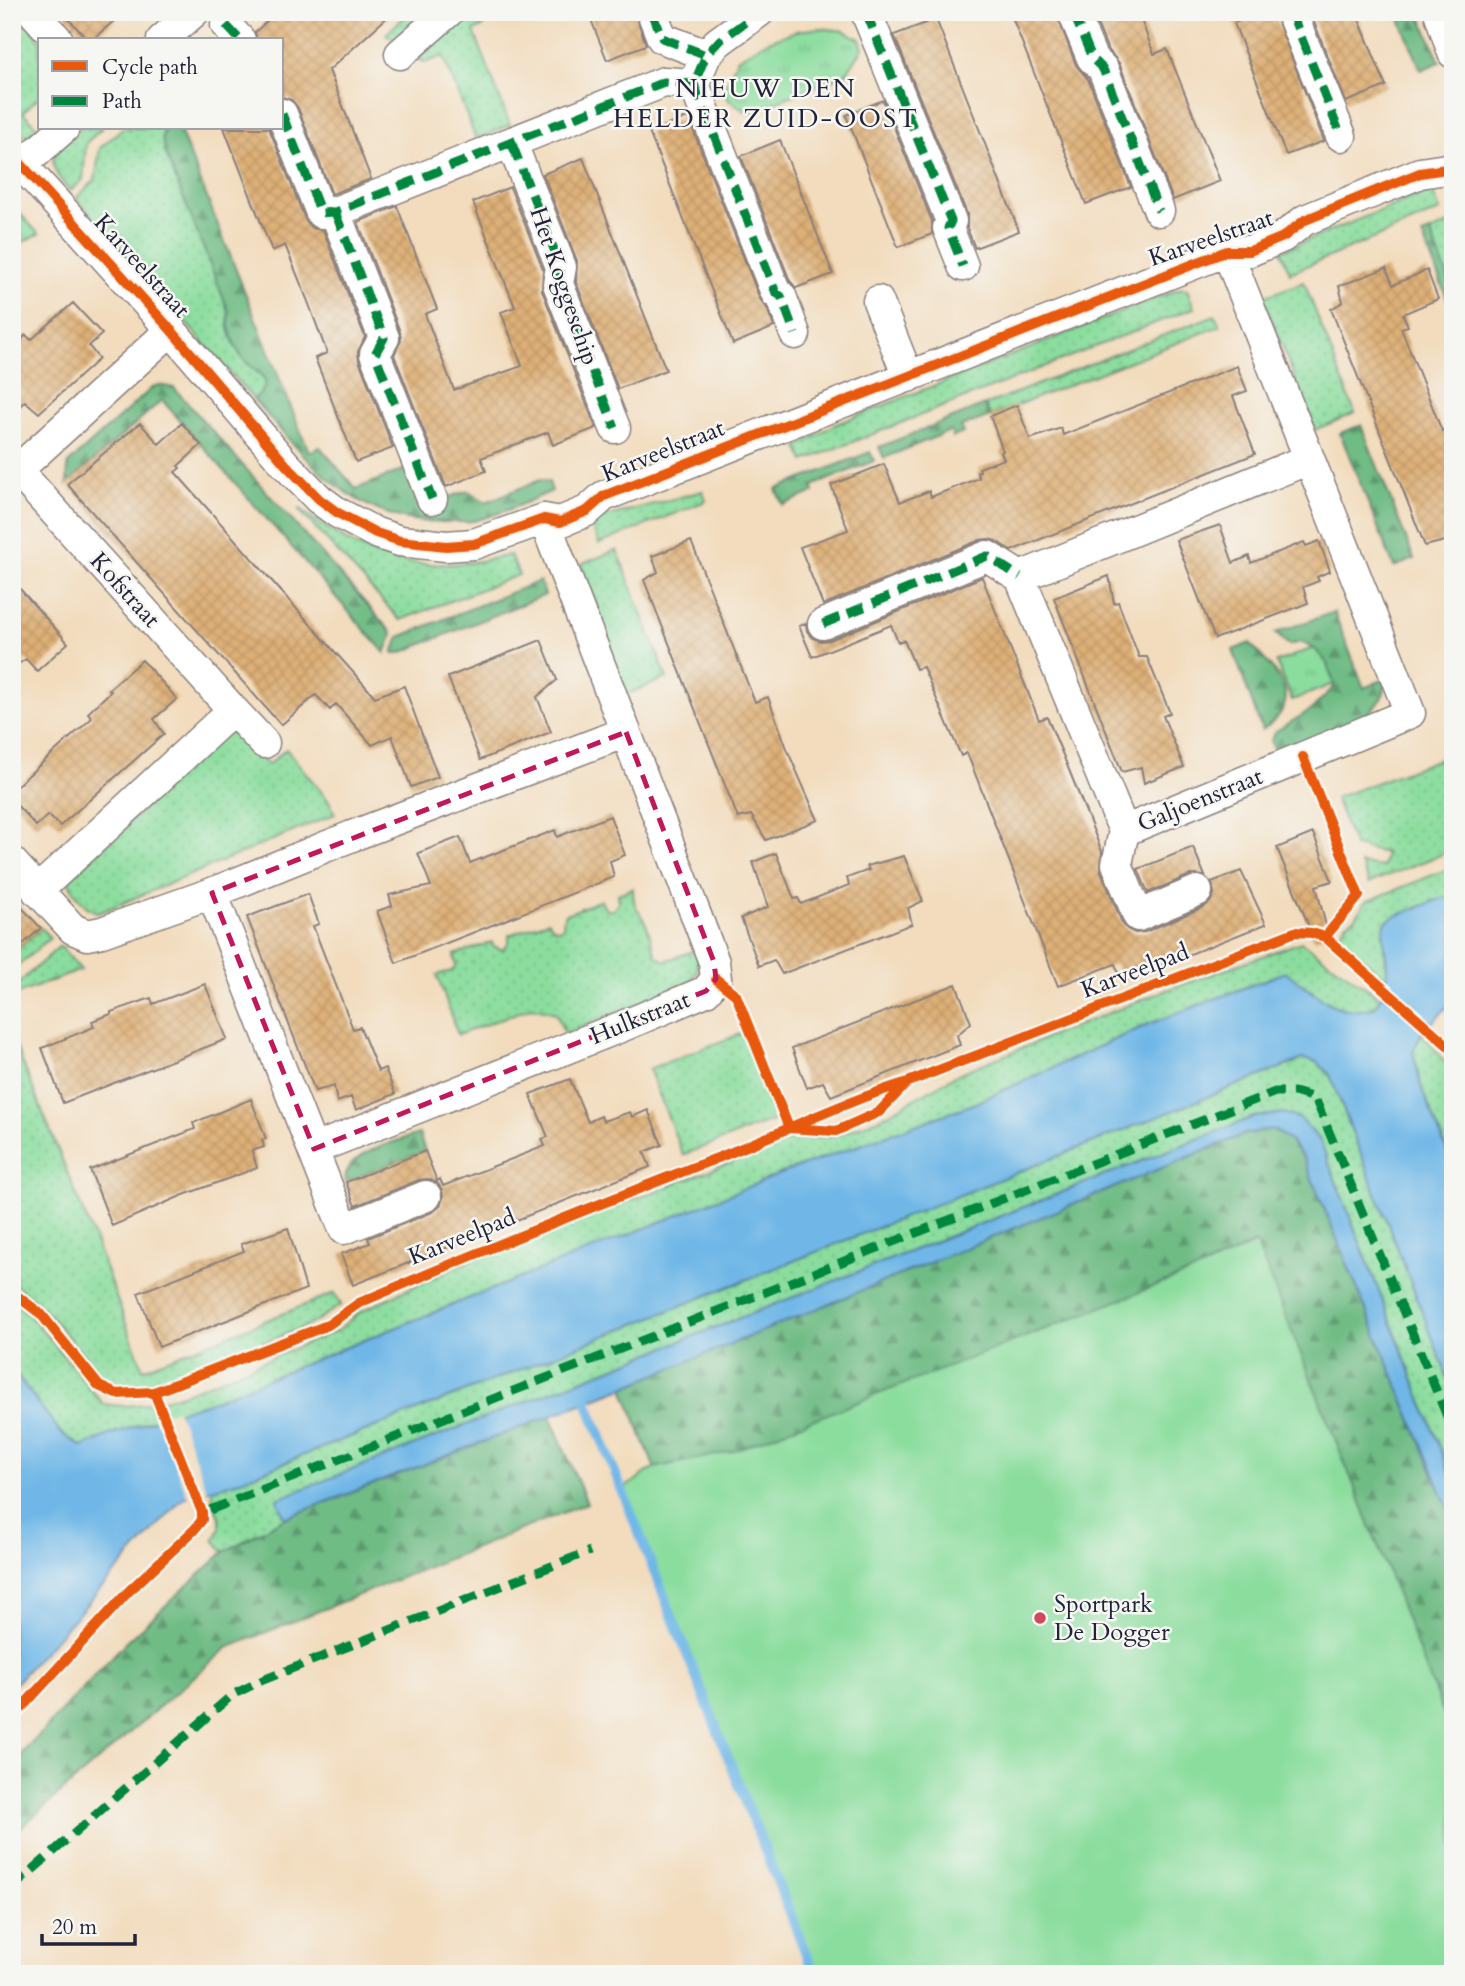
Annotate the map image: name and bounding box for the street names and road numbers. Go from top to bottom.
street label: Karveelstraat [1144,201,1278,275]
street label: Het Koggeschip [521,202,607,370]
street label: Karveelstraat [86,207,198,326]
street label: Karveelstraat [597,411,730,491]
street label: Kofstraat [82,545,168,635]
street label: Galjoenstraat [1132,760,1268,840]
street label: Karveelpad [1076,935,1194,1007]
street label: Hulkstraat [585,983,695,1053]
street label: Karveelpad [403,1200,521,1273]

